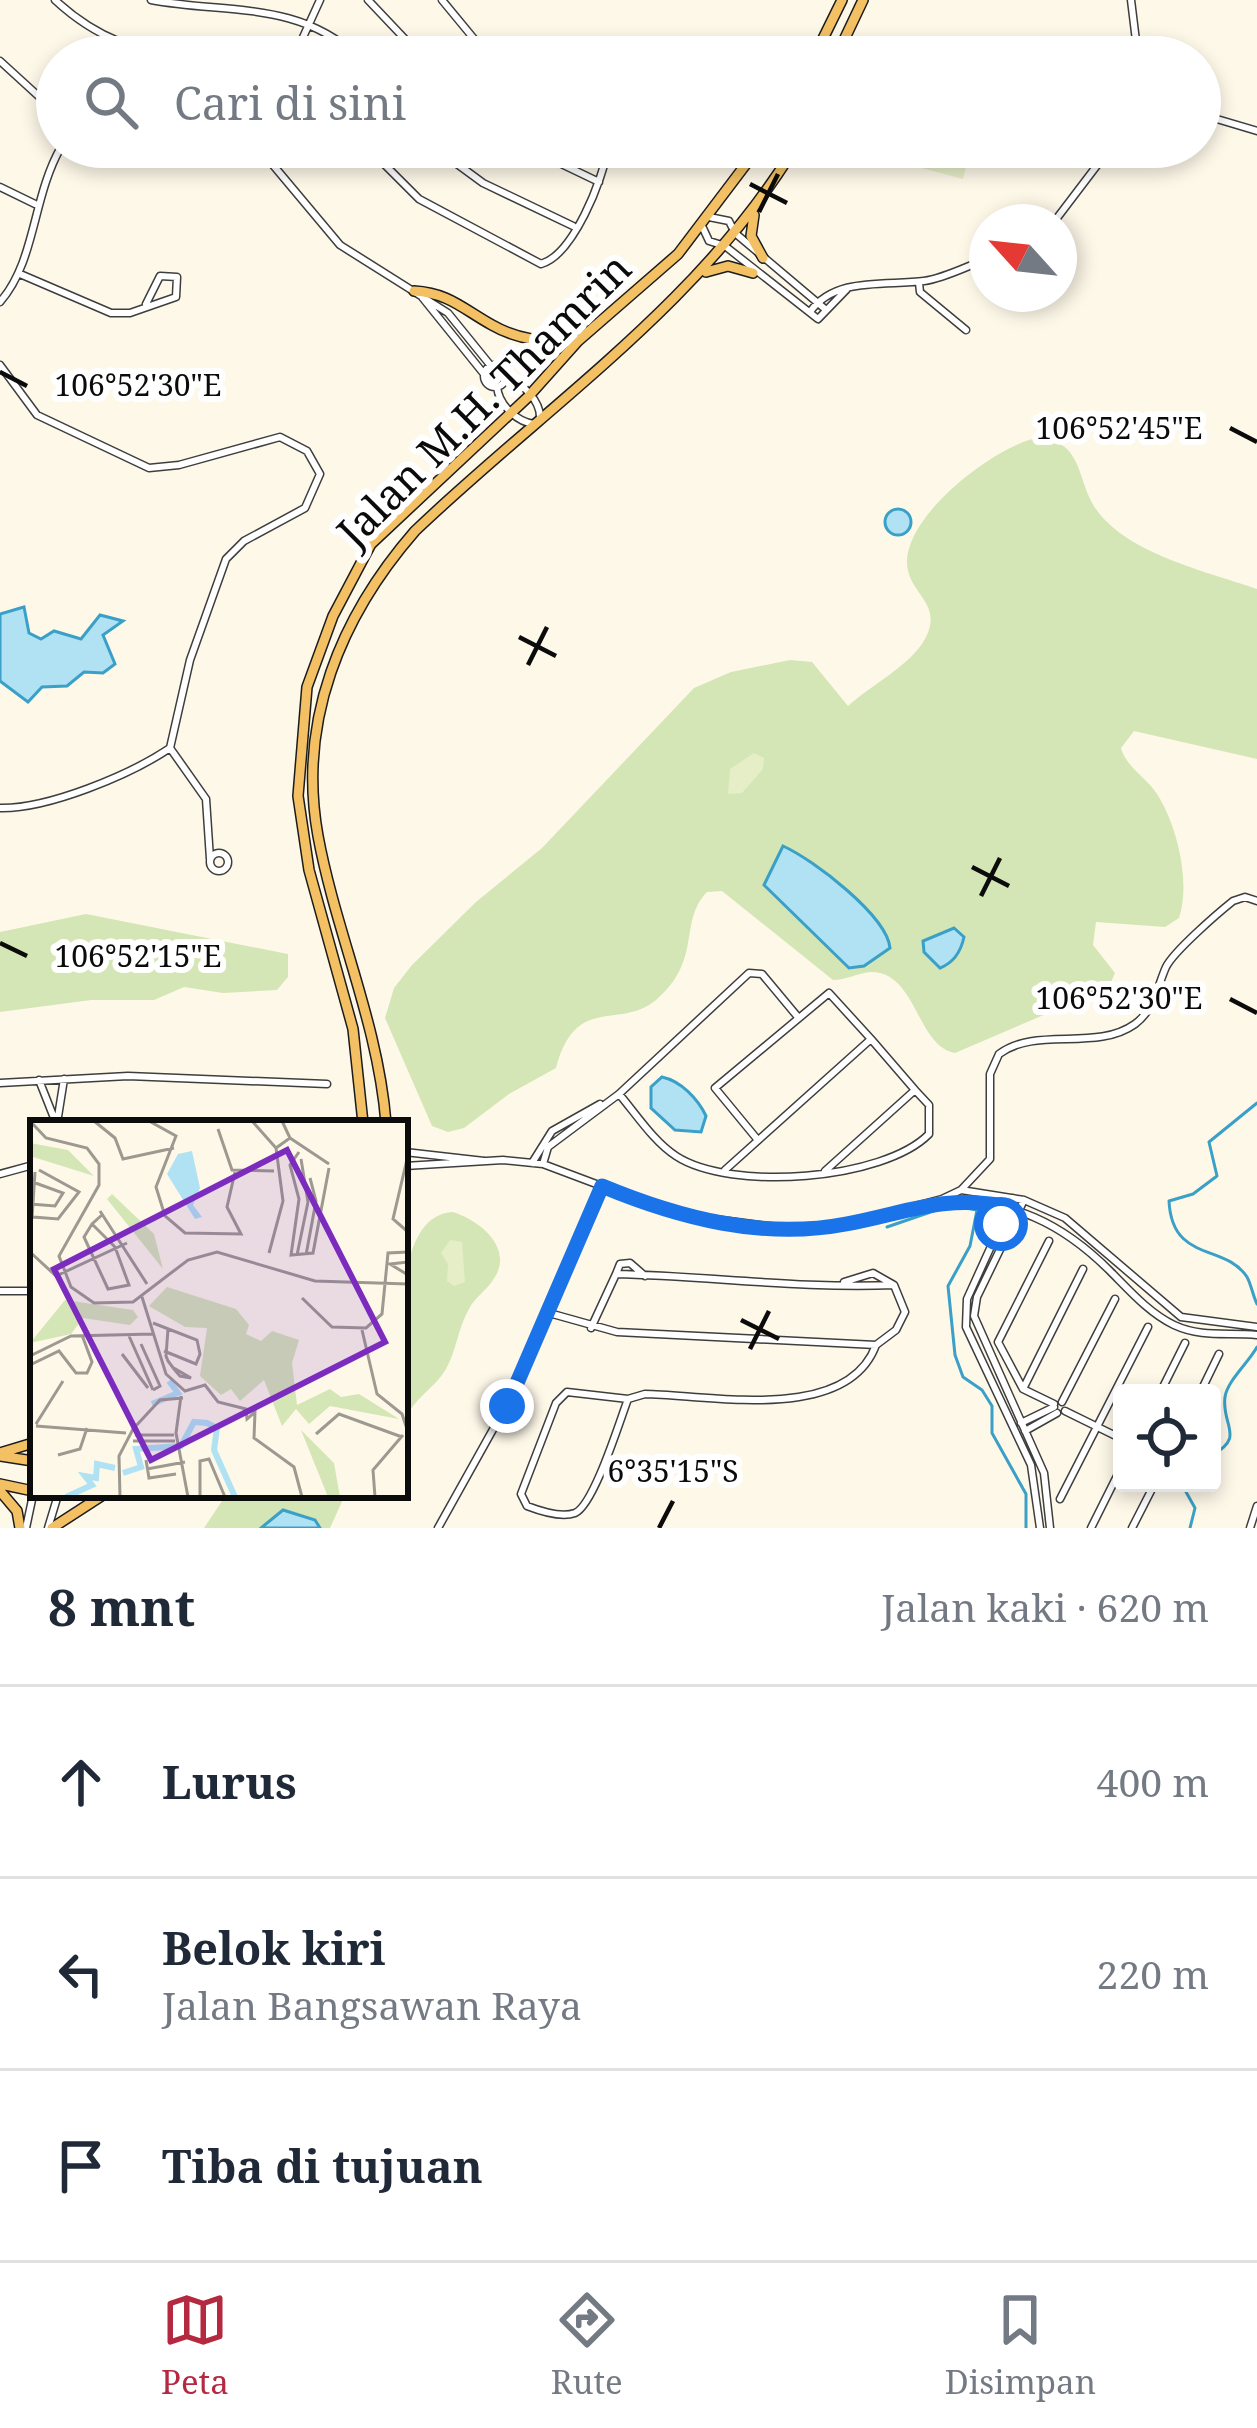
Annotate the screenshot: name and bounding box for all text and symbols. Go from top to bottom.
search box [36,36,1221,168]
icon: search [78,69,144,135]
text: Cari di sini [174,72,406,133]
north arrow [969,204,1077,312]
street label: Jalan M.H. Thamrin [323,240,642,559]
text: 106°52'30"E [55,364,221,405]
text: 106°52'45"E [1036,407,1202,448]
text: 106°52'15"E [55,935,221,976]
text: 106°52'30"E [1036,977,1202,1018]
inset map [30,1120,408,1498]
route start [974,1197,1028,1251]
route end [480,1379,534,1433]
map controls [1113,1384,1221,1492]
button: locate [1113,1384,1221,1492]
text: 6°35'15"S [607,1450,739,1491]
text: 8 mnt [48,1571,195,1641]
text: Jalan kaki · 620 m [881,1580,1209,1633]
icon: ahead [48,1749,114,1815]
text: Lurus [162,1751,297,1812]
text: 400 m [1097,1755,1209,1808]
text: Belok kiri [162,1917,386,1978]
icon: left [48,1941,114,2007]
text: 220 m [1097,1947,1209,2000]
text: Jalan Bangsawan Raya [162,1978,582,2031]
icon: arrive [48,2133,114,2199]
text: Tiba di tujuan [162,2135,483,2196]
tab: Peta [161,2287,229,2404]
tab: Rute [551,2287,623,2404]
tab: Disimpan [945,2287,1096,2404]

